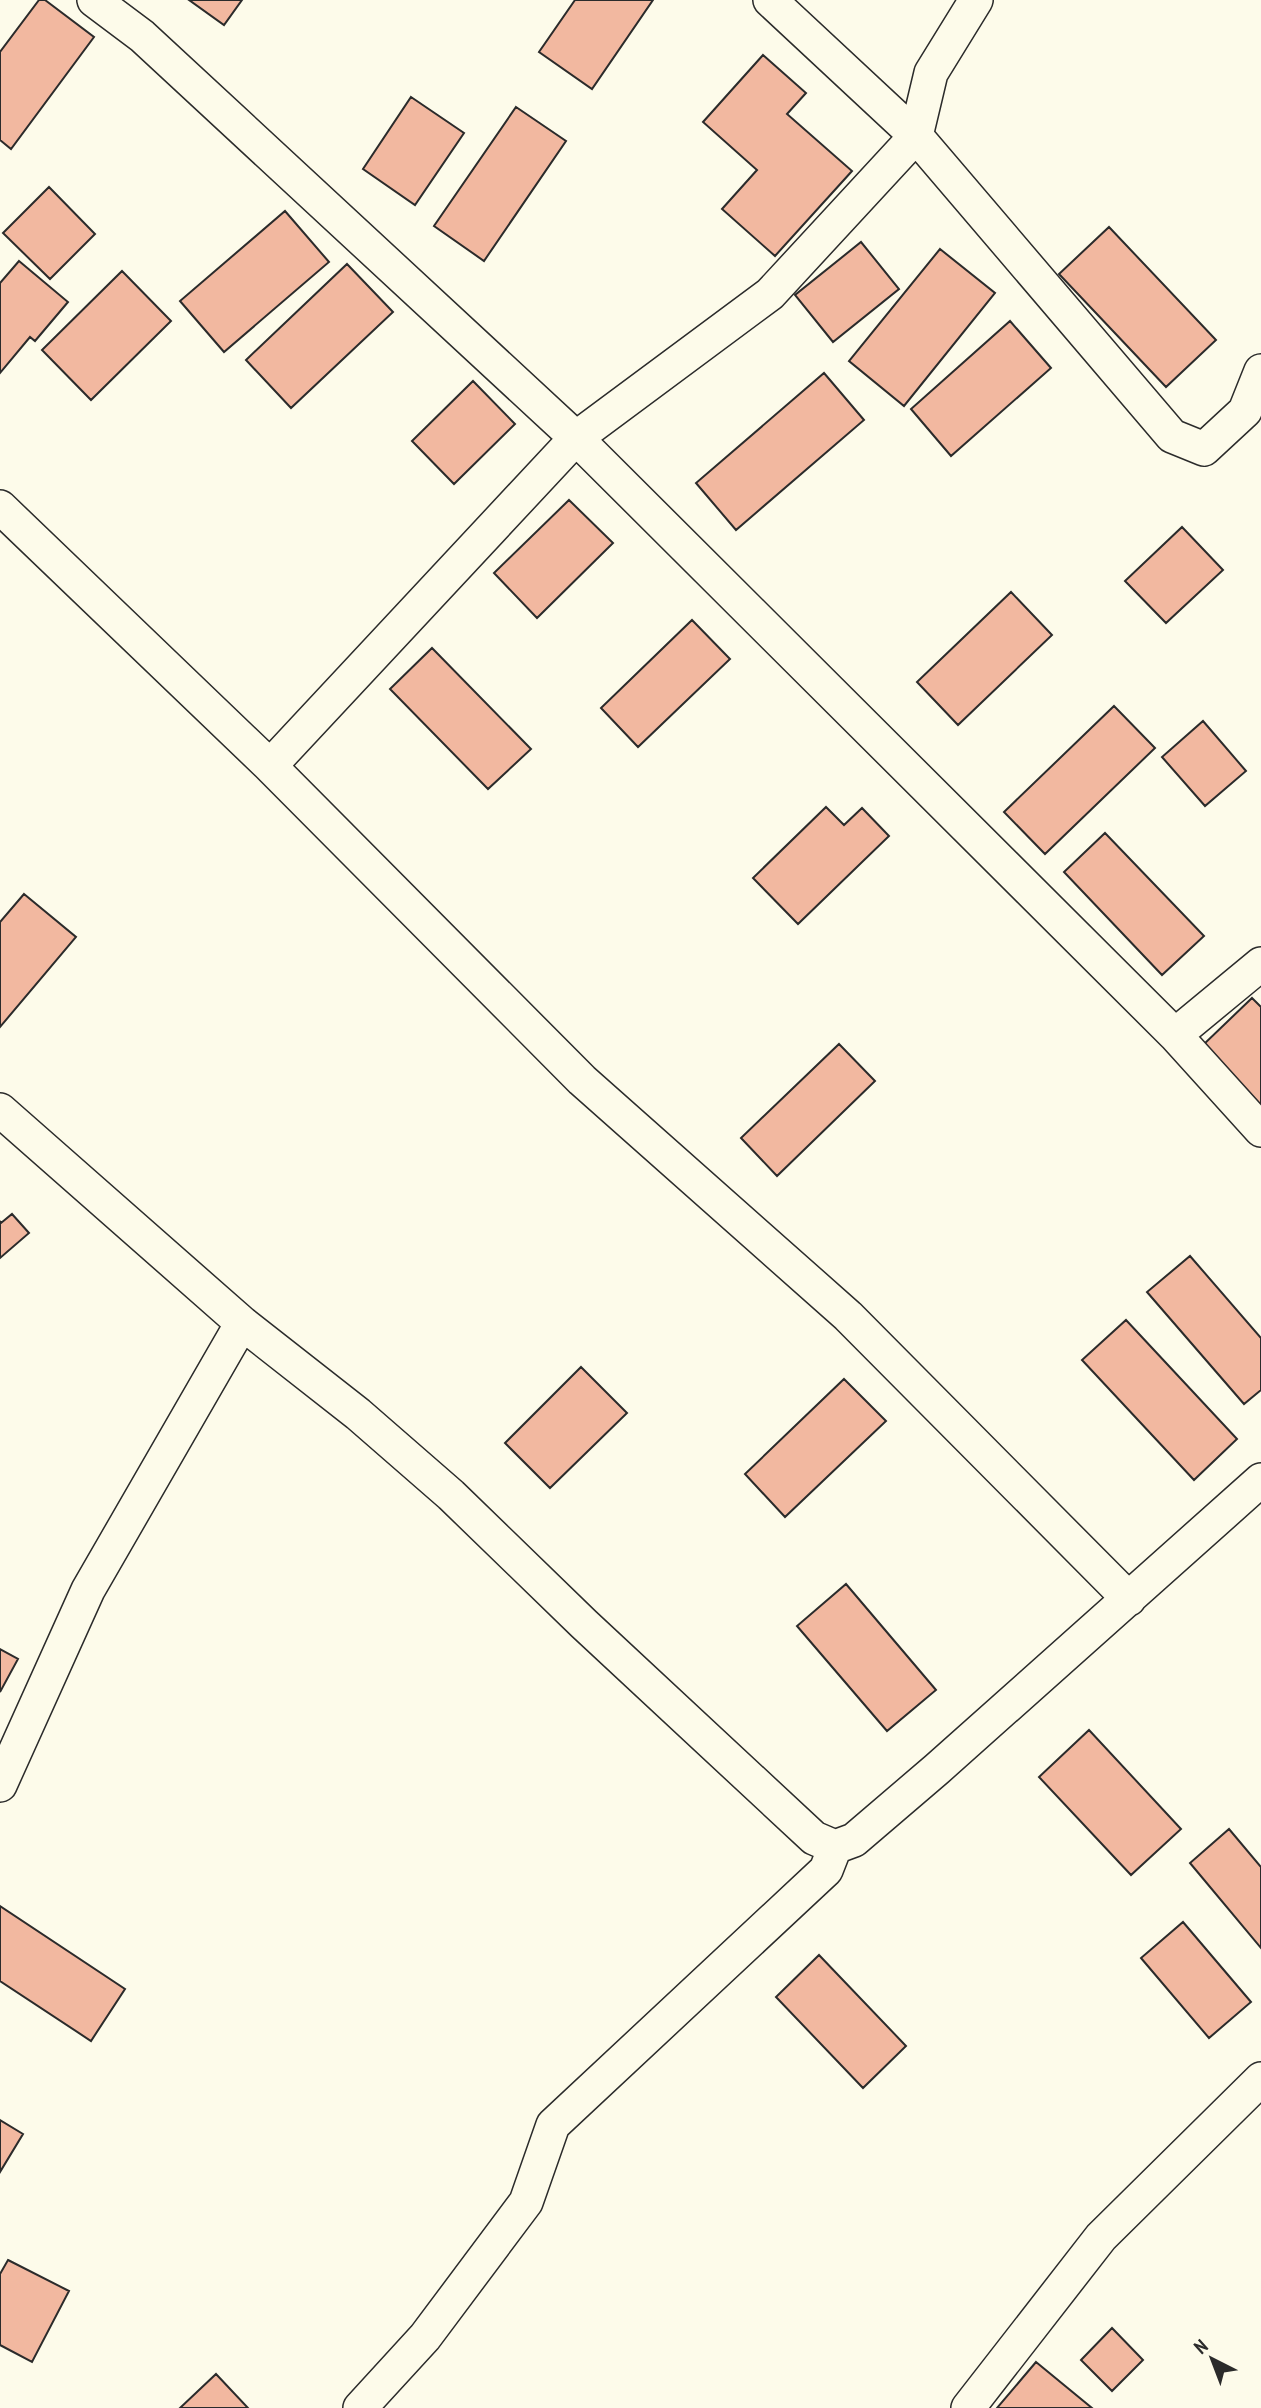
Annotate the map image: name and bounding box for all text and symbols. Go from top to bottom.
north arrow [1177,2324,1247,2394]
text: N [1189,2334,1212,2359]

